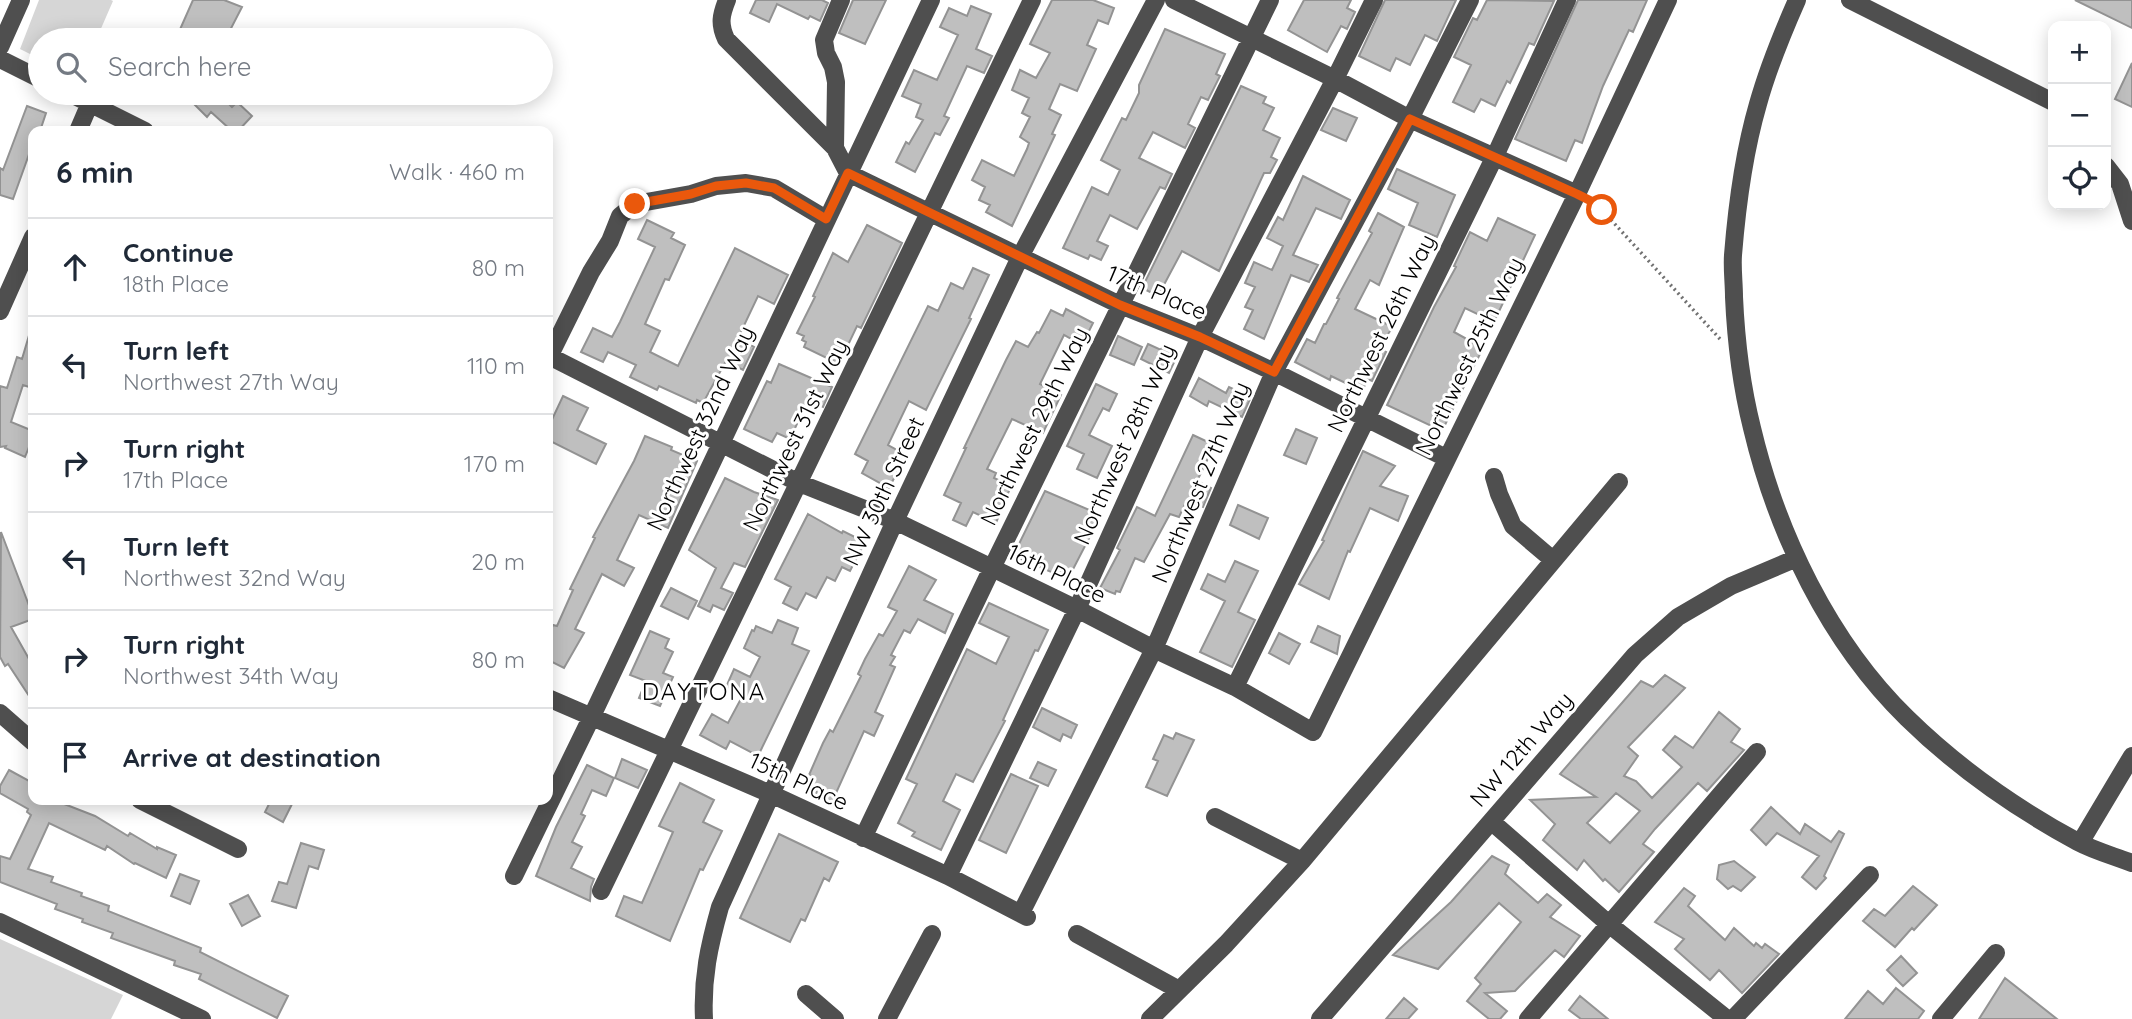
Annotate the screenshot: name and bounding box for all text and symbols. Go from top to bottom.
map controls [2048,21,2111,210]
button: + [2048,21,2111,84]
search box [28,28,553,105]
icon: search [52,48,90,86]
text: Search here [108,50,252,83]
button: − [2048,84,2111,147]
button: locate [2048,147,2111,210]
text: 6 min [56,153,134,191]
text: Walk · 460 m [389,157,525,186]
route end [619,188,650,219]
route start [1586,194,1617,225]
street label: Northwest 26th Way [1320,229,1442,437]
text: Continue [123,236,234,269]
icon: ahead [56,248,94,286]
street label: Northwest 25th Way [1408,252,1530,460]
text: 80 m [472,253,525,282]
street label: 17th Place [1103,258,1211,326]
text: 18th Place [123,269,229,298]
street label: Northwest 32nd Way [640,321,760,535]
street label: Northwest 29th Way [973,322,1095,530]
text: Turn left [123,334,230,367]
street label: Northwest 31st Way [736,334,854,536]
street label: Northwest 28th Way [1067,339,1181,549]
icon: left [56,346,94,384]
text: 110 m [467,351,525,380]
text: Northwest 27th Way [123,367,339,396]
street label: Northwest 27th Way [1144,377,1256,587]
street label: NW 30th Street [836,412,930,570]
text: Turn right [123,432,245,465]
icon: right [56,444,94,482]
text: 170 m [464,449,525,478]
text: 17th Place [123,465,228,494]
text: Turn left [123,530,230,563]
street label: 16th Place [1003,537,1111,609]
icon: left [56,542,94,580]
text: 20 m [471,547,525,576]
text: Northwest 32nd Way [123,563,346,592]
text: Turn right [123,628,245,661]
icon: right [56,640,94,678]
text: 80 m [472,645,525,674]
text: Northwest 34th Way [123,661,339,690]
district label: DAYTONA [642,676,766,706]
street label: NW 12th Way [1463,686,1579,812]
icon: arrive [56,738,94,776]
text: Arrive at destination [123,741,381,774]
street label: 15th Place [745,745,853,817]

